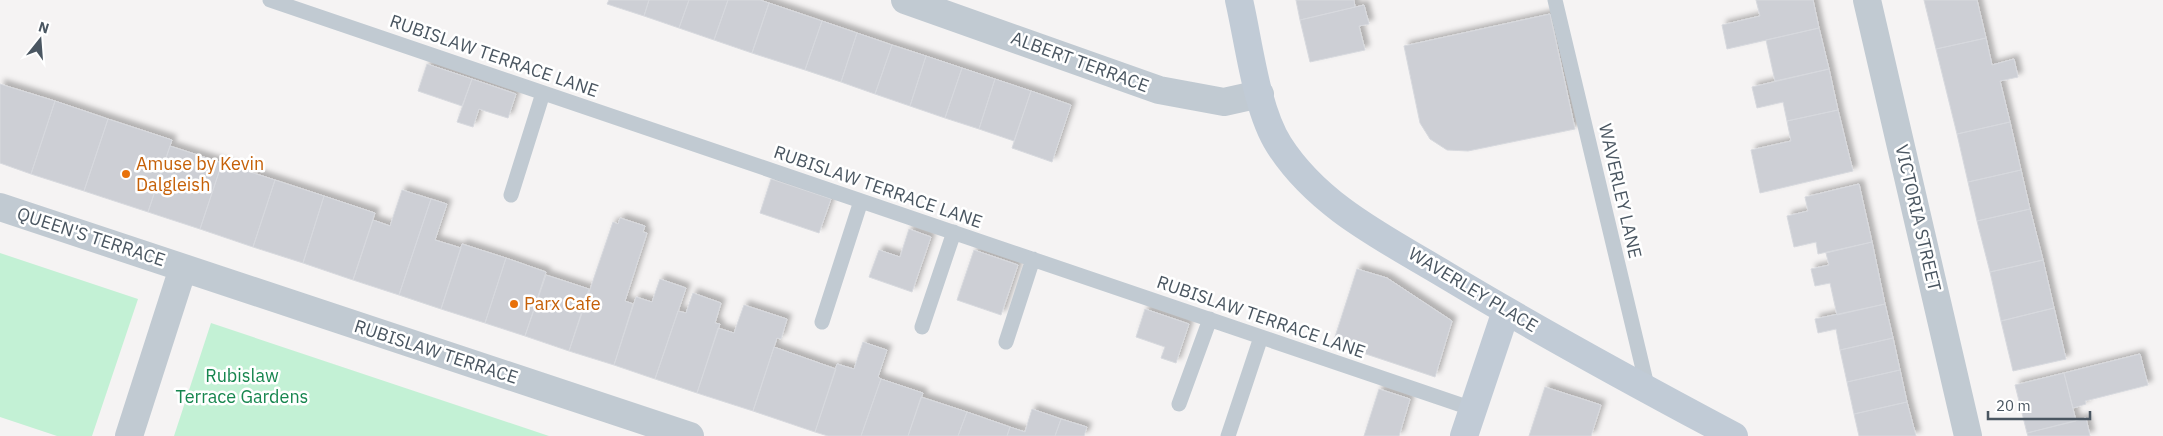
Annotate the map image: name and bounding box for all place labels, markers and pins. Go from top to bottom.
place label: Amuse by Kevin Dalgleish [136,152,264,196]
marker: Amuse by Kevin Dalgleish [120,168,132,180]
place label: Parx Cafe [524,292,601,315]
marker: Parx Cafe [508,298,520,310]

